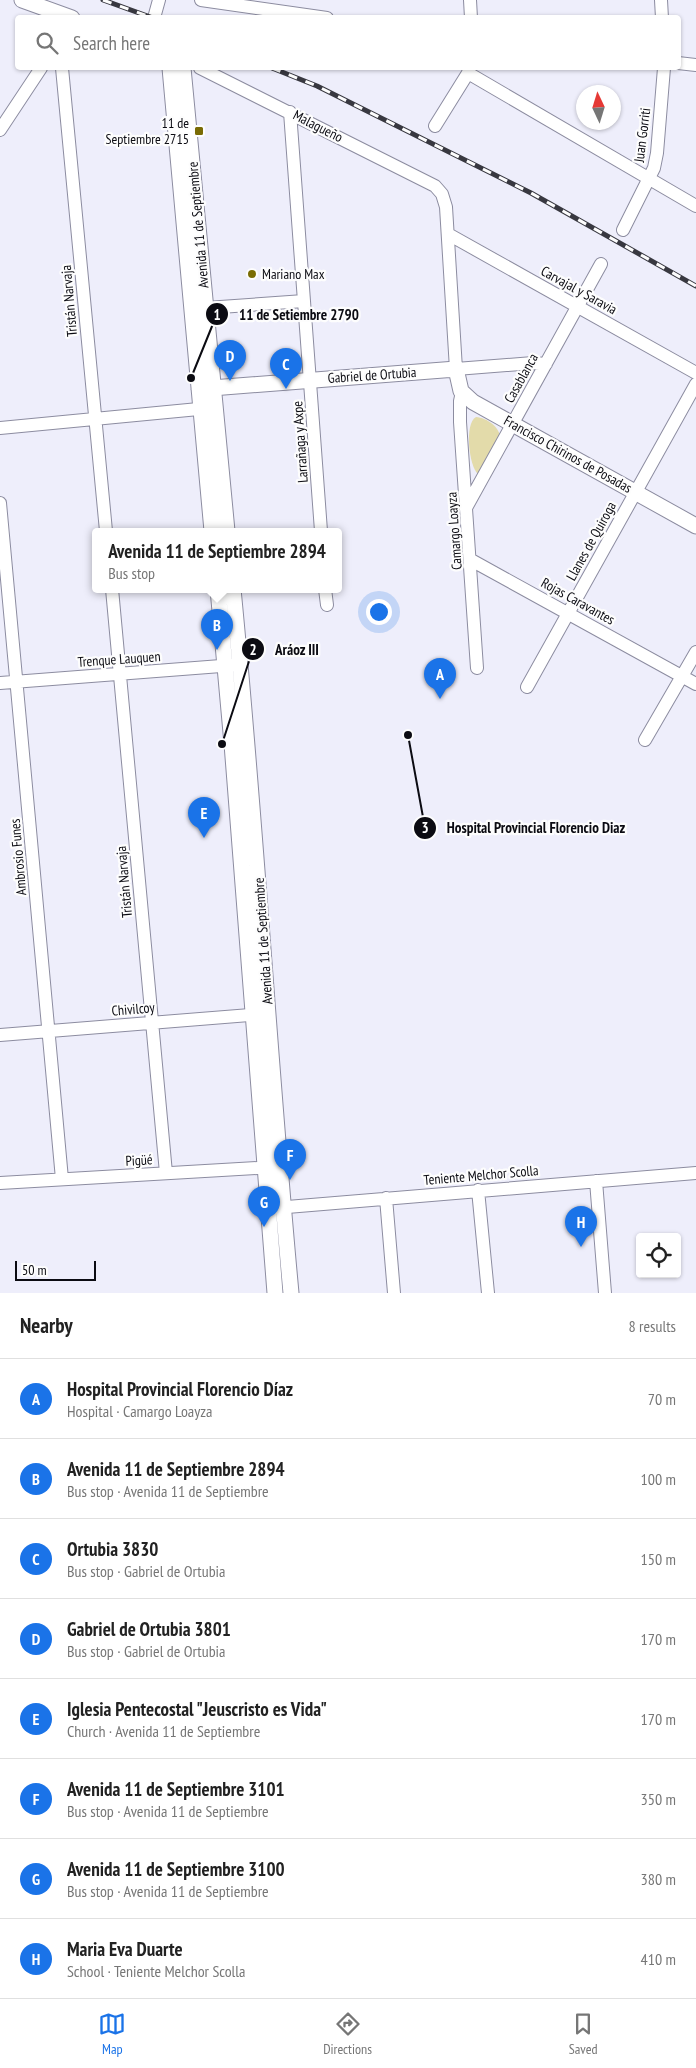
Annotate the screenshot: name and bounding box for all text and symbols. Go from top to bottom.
search box [15,15,681,70]
icon: search [33,29,61,57]
text: Search here [73,31,150,55]
north arrow [576,85,621,130]
street label: Malagueño [290,106,346,146]
street label: Juan Gorriti [630,107,654,164]
place label: 11 de Septiembre 2715 [105,114,189,148]
marker: 11 de Septiembre 2715 [193,125,205,137]
street label: Avenida 11 de Septiembre [183,161,212,289]
street label: Carvajal y Saravia [538,262,620,318]
street label: Tristán Narvaja [57,264,81,338]
place label: Mariano Max [262,265,325,283]
marker: Mariano Max [246,268,258,280]
callout: 11 de Setiembre 2790 [204,299,369,329]
text: 1 [213,305,221,324]
text: 11 de Setiembre 2790 [239,305,359,324]
pin: D [214,340,246,381]
pin: C [270,348,302,389]
street label: Casablanca [500,350,542,406]
street label: Gabriel de Ortubia [327,363,417,387]
street label: Larrañaga y Axpe [288,400,312,484]
street label: Francisco Chirinos de Posadas [501,411,635,497]
street label: Camargo Loayza [442,491,466,571]
street label: Llanes de Quiroga [562,498,620,584]
popup [92,528,342,593]
text: Avenida 11 de Septiembre 2894 [108,539,326,563]
text: Bus stop [108,563,155,583]
street label: Rojas Caravantes [538,573,618,629]
your location [366,599,392,625]
pin: B [201,609,233,650]
callout: Aráoz III [240,634,329,664]
text: 2 [249,640,257,659]
text: Aráoz III [274,640,319,659]
street label: Trenque Lauquen [77,647,161,671]
pin: A [424,658,456,699]
pin: E [188,797,220,838]
callout: Hospital Provincial Florencio Diaz [412,813,636,843]
street label: Ambrosio Funes [6,818,30,896]
text: 3 [421,818,429,837]
text: Hospital Provincial Florencio Diaz [447,818,626,837]
street label: Tristán Narvaja [112,845,136,919]
street label: Avenida 11 de Septiembre [250,877,276,1005]
street label: Chivilcoy [111,998,156,1020]
pin: F [274,1139,306,1180]
street label: Pigüé [125,1150,153,1170]
street label: Teniente Melchor Scolla [423,1161,539,1189]
pin: G [248,1186,280,1227]
pin: H [565,1206,597,1247]
map controls [636,1233,681,1278]
button: locate [636,1233,681,1278]
scale bar [15,1258,96,1281]
text: 50 m [22,1261,47,1279]
text: Nearby [20,1312,73,1339]
text: 8 results [629,1316,676,1336]
text: Hospital Provincial Florencio Díaz [67,1377,293,1401]
text: A [32,1389,40,1409]
text: 70 m [648,1389,676,1409]
text: Hospital · Camargo Loayza [67,1401,212,1421]
text: Avenida 11 de Septiembre 2894 [67,1457,285,1481]
text: B [32,1469,40,1489]
text: 100 m [641,1469,676,1489]
text: Bus stop · Avenida 11 de Septiembre [67,1481,269,1501]
text: Ortubia 3830 [67,1537,158,1561]
text: C [32,1549,40,1569]
text: 150 m [641,1549,676,1569]
text: Bus stop · Gabriel de Ortubia [67,1561,225,1581]
text: Gabriel de Ortubia 3801 [67,1617,231,1641]
text: D [32,1629,40,1649]
text: 170 m [641,1629,676,1649]
text: Bus stop · Gabriel de Ortubia [67,1641,225,1661]
text: Iglesia Pentecostal "Jeuscristo es Vida" [67,1697,327,1721]
text: E [33,1709,39,1729]
text: 170 m [641,1709,676,1729]
text: Church · Avenida 11 de Septiembre [67,1721,260,1741]
text: Avenida 11 de Septiembre 3101 [67,1777,285,1801]
text: F [33,1789,39,1809]
text: 350 m [641,1789,676,1809]
text: Bus stop · Avenida 11 de Septiembre [67,1801,269,1821]
text: Avenida 11 de Septiembre 3100 [67,1857,285,1881]
text: G [32,1869,40,1889]
text: 380 m [641,1869,676,1889]
text: Bus stop · Avenida 11 de Septiembre [67,1881,269,1901]
text: Maria Eva Duarte [67,1937,183,1961]
text: H [32,1949,40,1969]
text: 410 m [641,1949,676,1969]
text: School · Teniente Melchor Scolla [67,1961,245,1981]
tab: Map [98,2010,126,2058]
tab: Directions [323,2010,372,2058]
tab: Saved [569,2010,598,2058]

